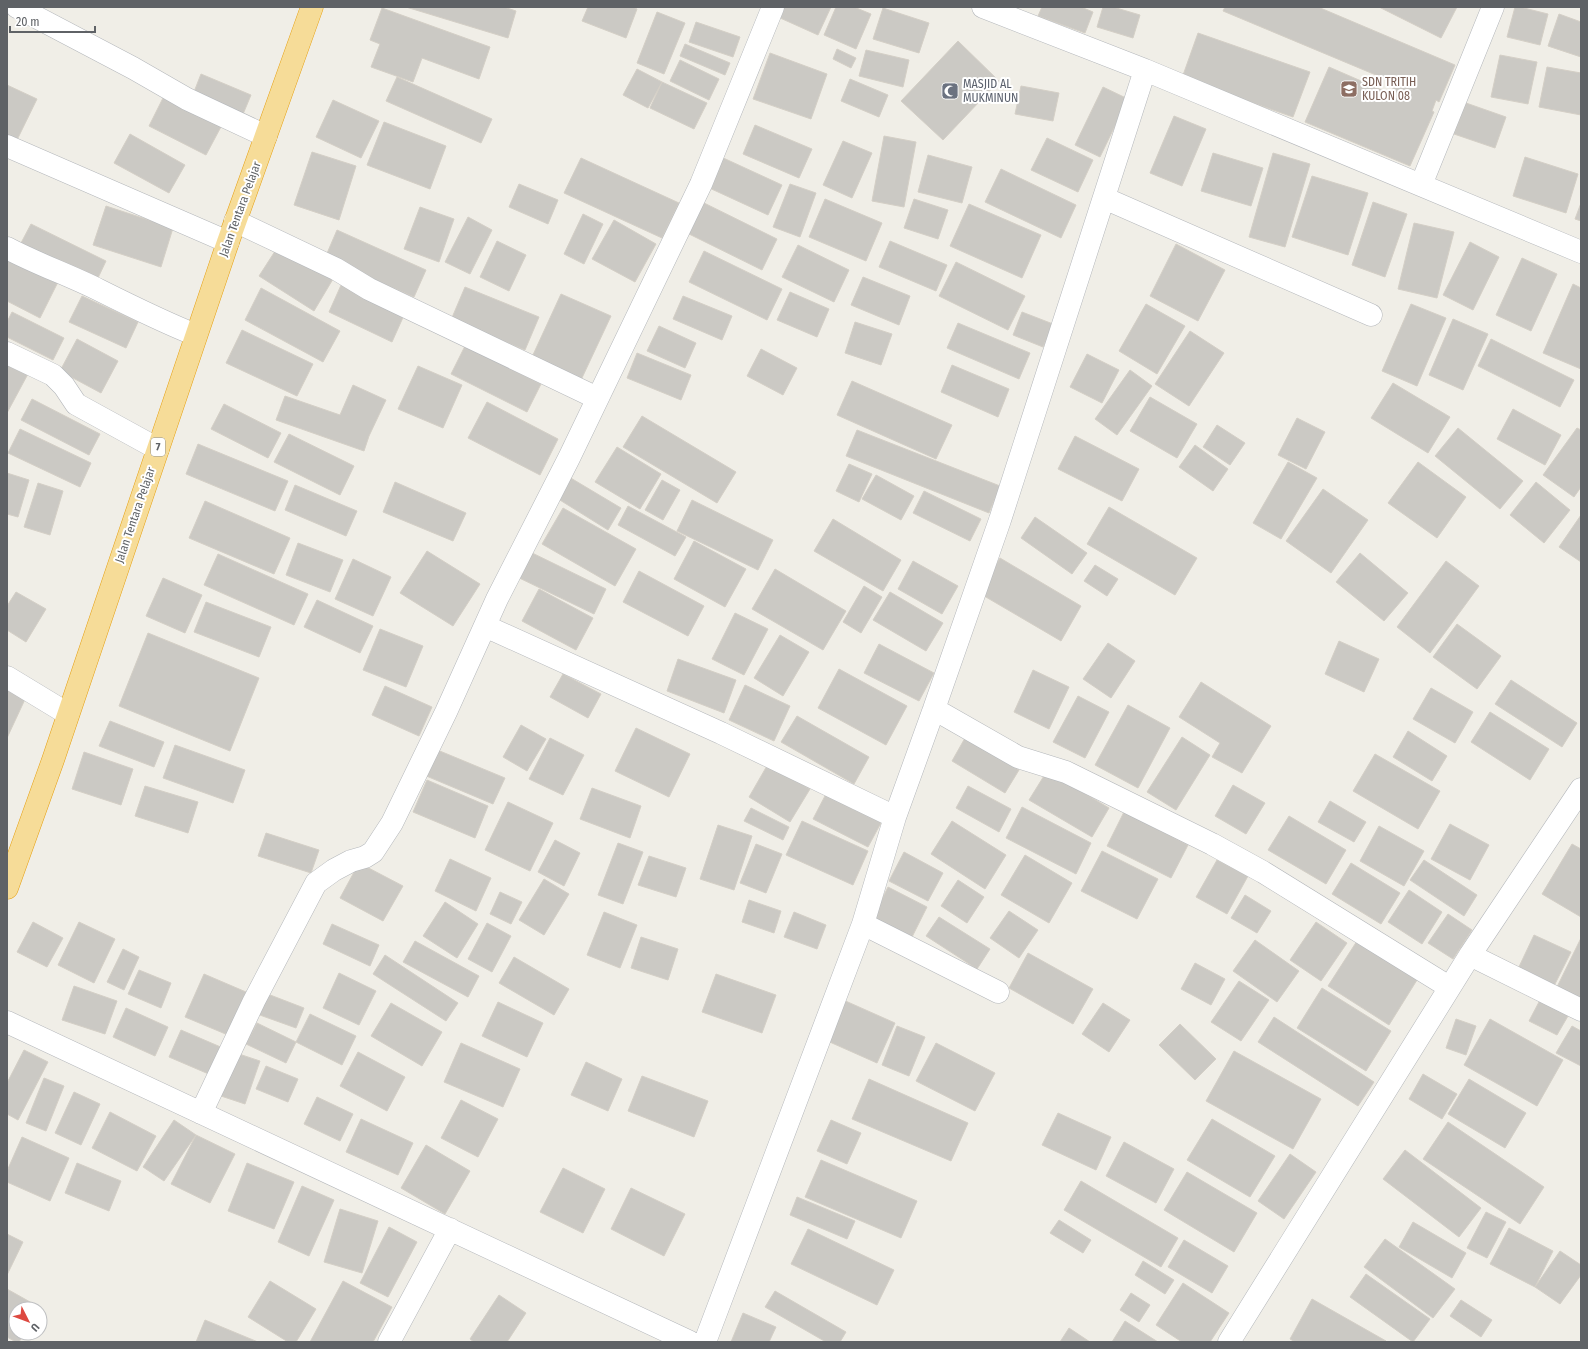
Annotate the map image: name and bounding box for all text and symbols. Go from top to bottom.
scale bar [10,8,95,34]
text: 20 m [16,15,40,29]
place label: SDN TRITIH KULON 08 [1362,75,1416,103]
place label: MASJID AL MUKMINUN [963,77,1018,105]
school or university icon: SDN TRITIH KULON 08 [1339,79,1359,99]
mosque icon: MASJID AL MUKMINUN [940,81,960,101]
street label: Jalan Tentara Pelajar [216,159,264,259]
road number: 7 [151,438,165,456]
street label: Jalan Tentara Pelajar [112,465,158,565]
north arrow [8,1301,48,1341]
text: U [28,1321,42,1334]

